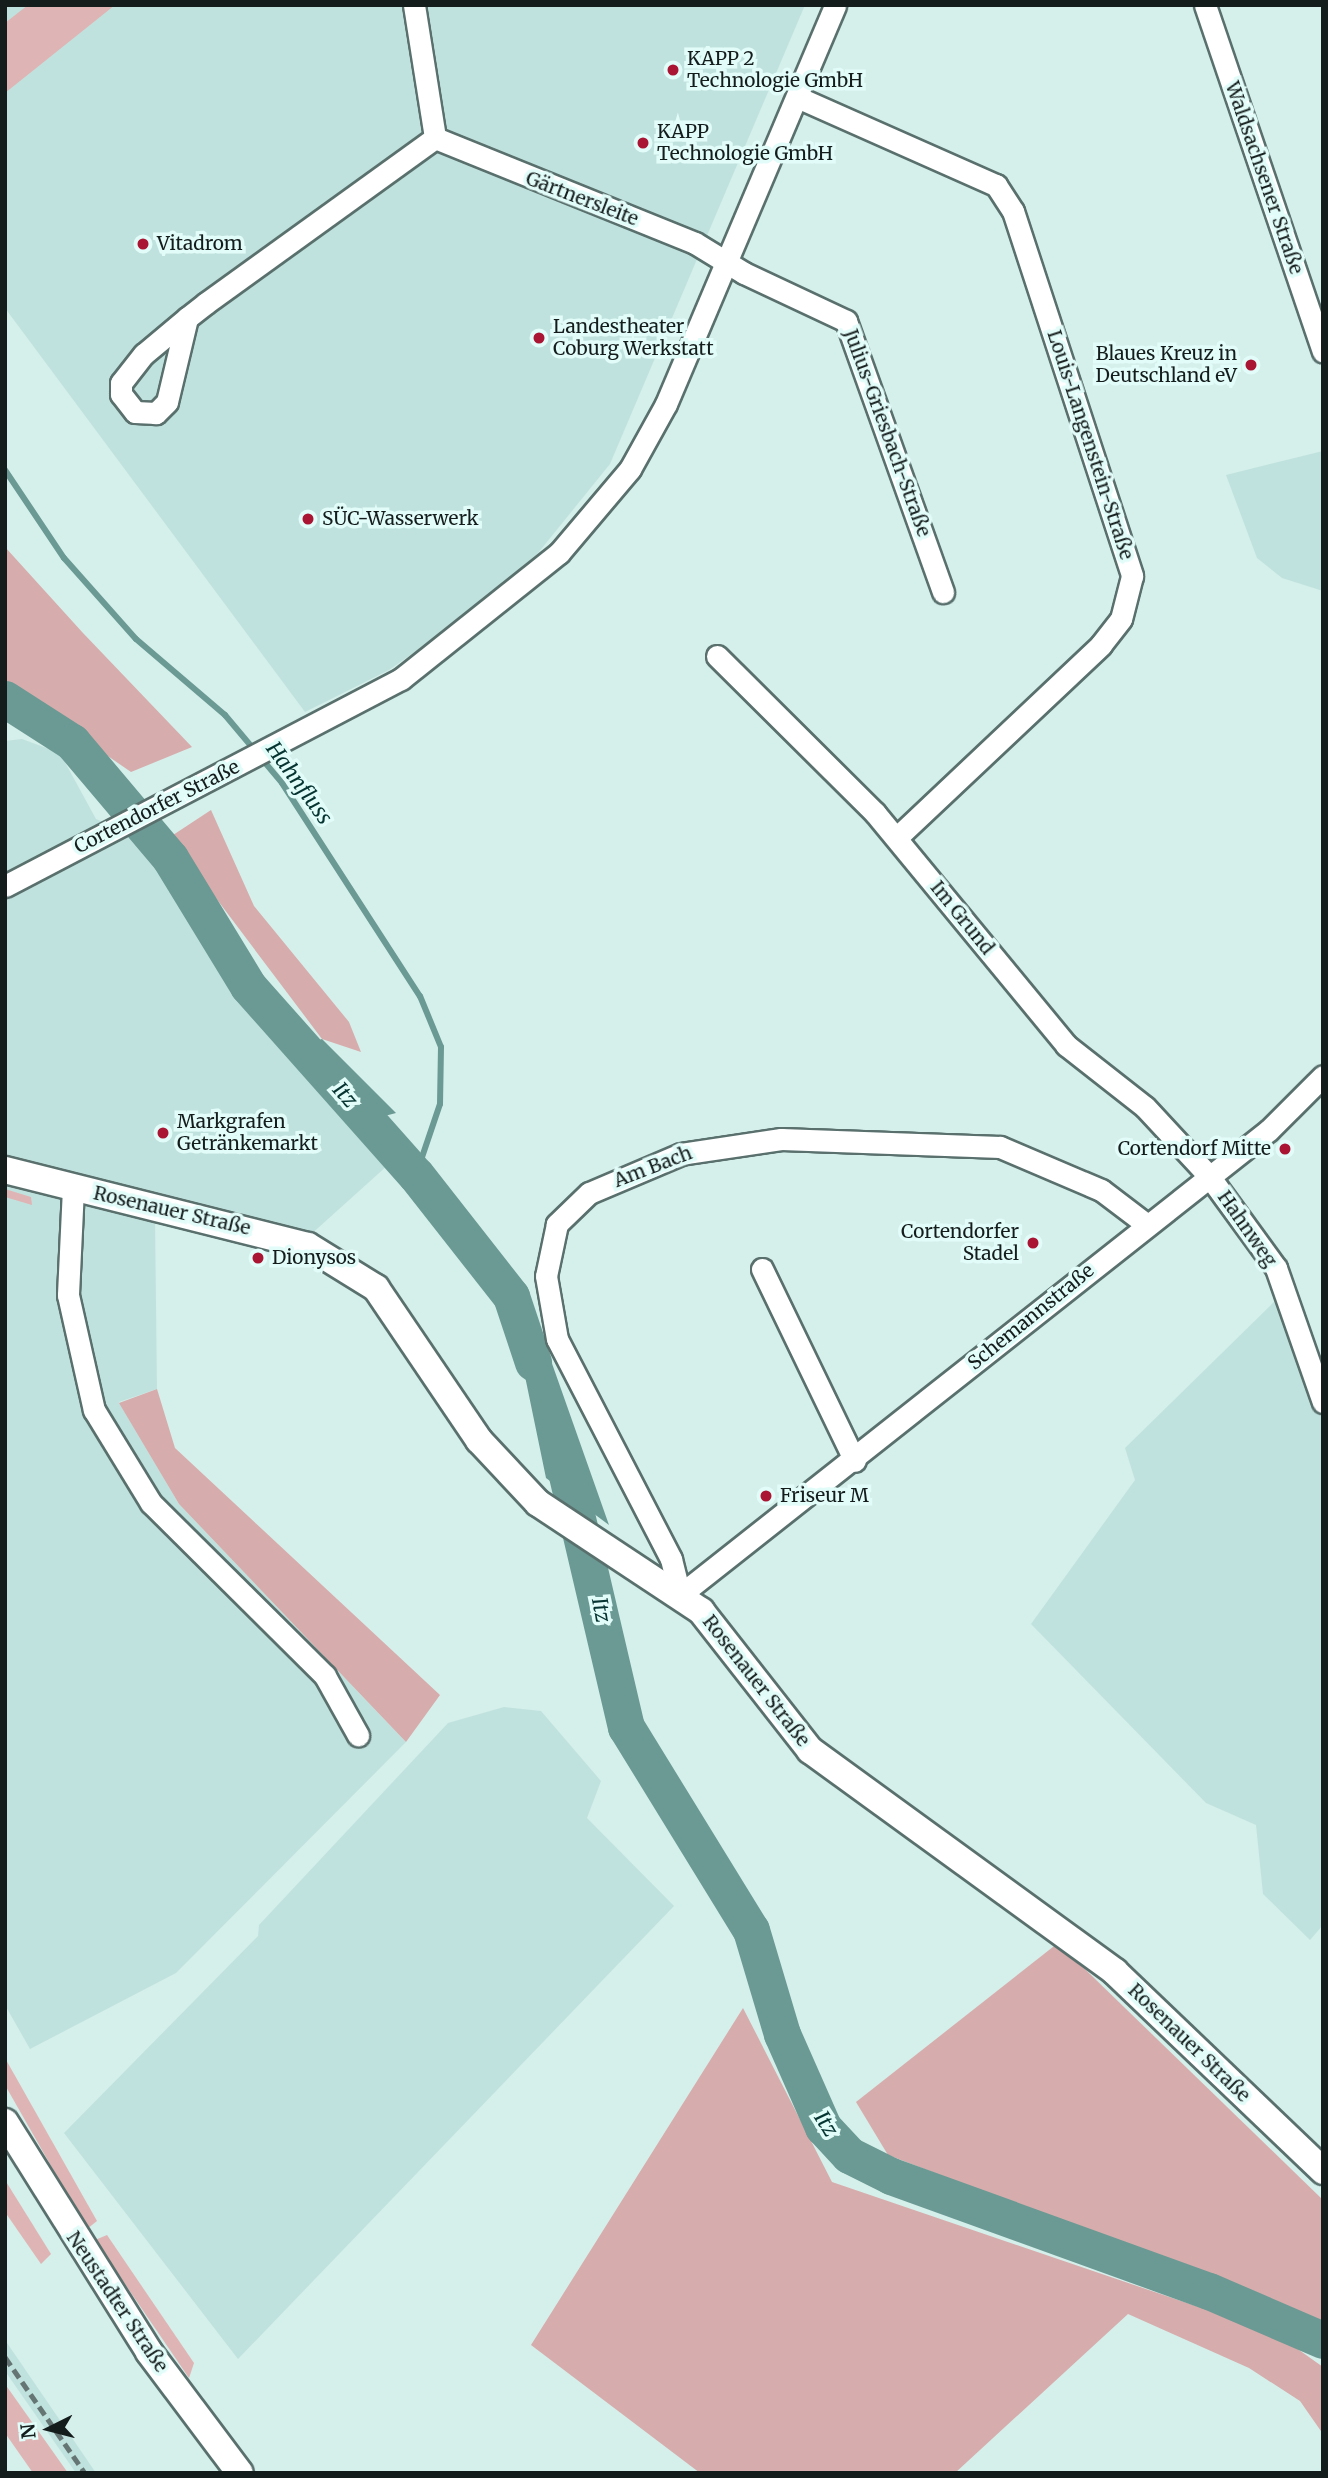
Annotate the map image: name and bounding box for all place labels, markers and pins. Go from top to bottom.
place label: KAPP 2 Technologie GmbH [687,48,863,92]
marker: KAPP 2 Technologie GmbH [665,62,681,78]
place label: KAPP Technologie GmbH [657,121,833,165]
marker: KAPP Technologie GmbH [635,135,651,151]
place label: Vitadrom [157,233,243,255]
marker: Vitadrom [135,236,151,252]
place label: Landestheater Coburg Werkstatt [553,316,714,360]
marker: Landestheater Coburg Werkstatt [531,330,547,346]
place label: Blaues Kreuz in Deutschland eV [1096,343,1237,387]
marker: Blaues Kreuz in Deutschland eV [1243,357,1259,373]
place label: SÜC-Wasserwerk [322,508,479,530]
marker: SÜC-Wasserwerk [300,511,316,527]
place label: Markgrafen Getränkemarkt [177,1111,318,1155]
marker: Markgrafen Getränkemarkt [155,1125,171,1141]
place label: Cortendorf Mitte [1118,1138,1271,1160]
marker: Cortendorf Mitte [1277,1141,1293,1157]
place label: Cortendorfer Stadel [901,1221,1019,1265]
marker: Cortendorfer Stadel [1025,1235,1041,1251]
place label: Dionysos [272,1247,356,1269]
marker: Dionysos [250,1250,266,1266]
place label: Friseur M [780,1485,869,1507]
marker: Friseur M [758,1488,774,1504]

